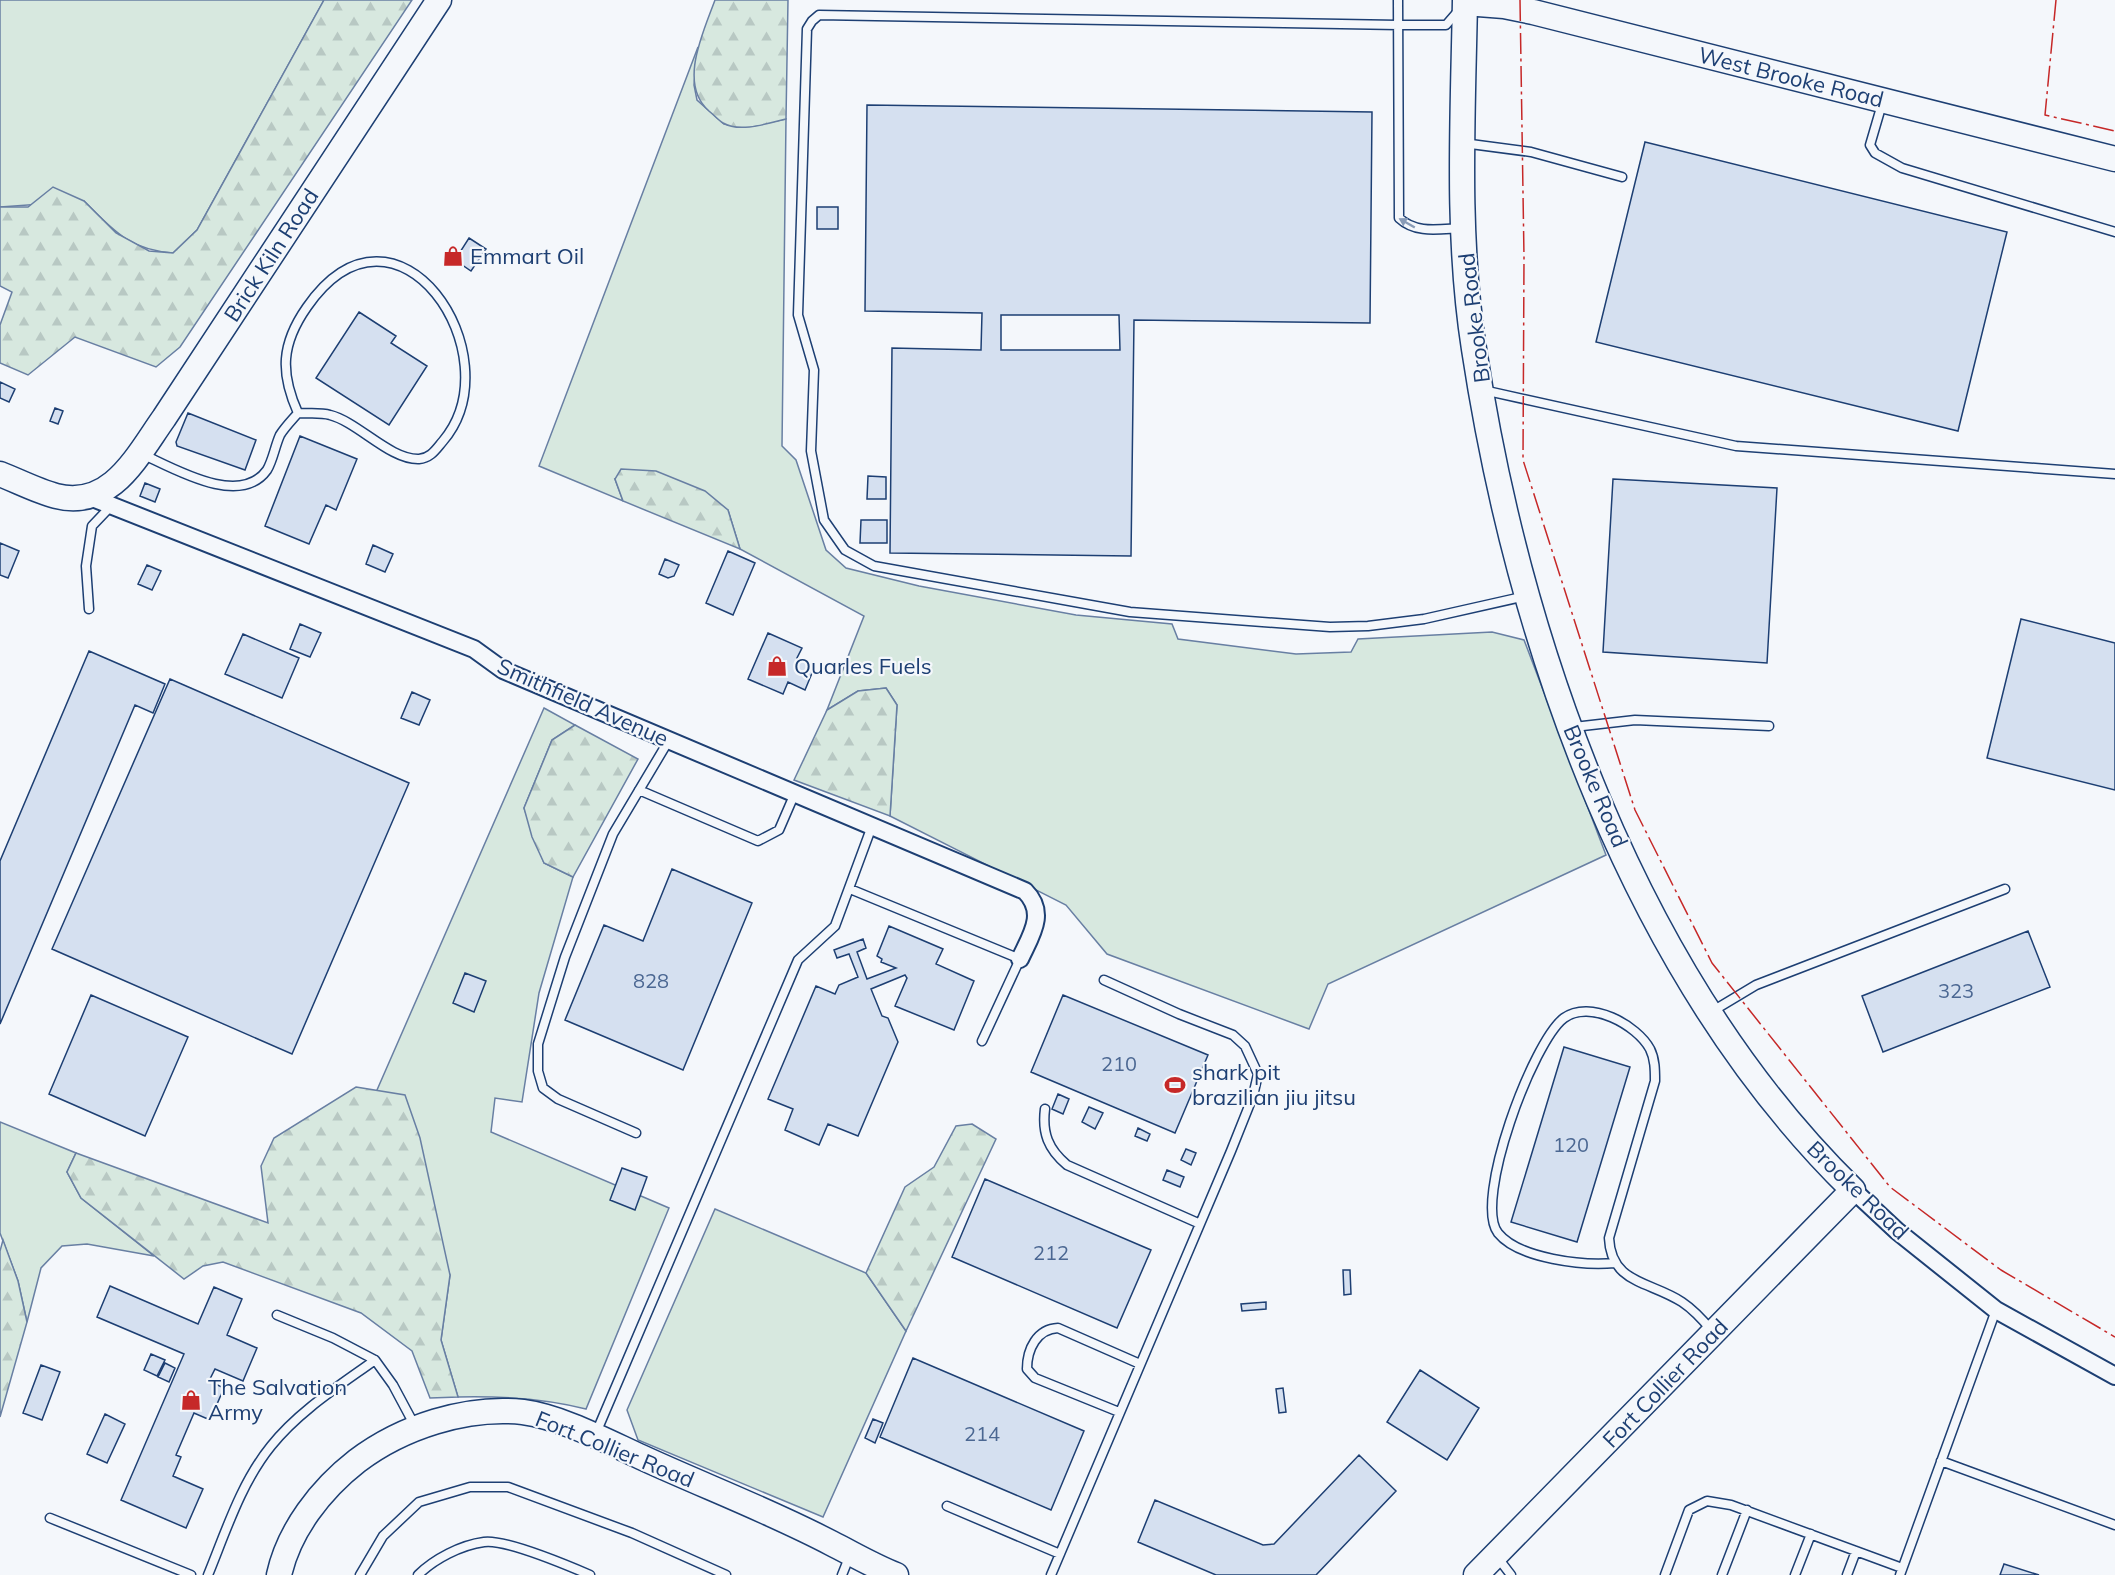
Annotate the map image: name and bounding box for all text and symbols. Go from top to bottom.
street label: West Brooke Road [1695,40,1887,114]
street label: Brick Kiln Road [218,183,324,327]
one-way arrow [1399,218,1416,229]
place label: Emmart Oil [470,242,584,270]
shop icon: Emmart Oil [441,244,465,268]
street label: Brooke Road [1452,251,1496,385]
street label: Smithfield Avenue [493,652,673,752]
place label: Quarles Fuels [794,652,932,680]
shop icon: Quarles Fuels [765,654,789,678]
street label: Brooke Road [1558,720,1634,852]
house number: 828 [633,968,669,993]
house number: 323 [1938,978,1974,1003]
house number: 210 [1101,1051,1137,1076]
place label: shark pit brazilian jiu jitsu [1192,1058,1356,1111]
sports icon: shark pit brazilian jiu jitsu [1163,1073,1187,1097]
house number: 120 [1553,1132,1589,1157]
street label: Brooke Road [1801,1135,1915,1245]
house number: 212 [1033,1240,1069,1265]
street label: Fort Collier Road [1596,1313,1734,1453]
place label: The Salvation Army [208,1373,347,1426]
shop icon: The Salvation Army [179,1388,203,1412]
street label: Fort Collier Road [532,1404,698,1494]
house number: 214 [964,1421,1000,1446]

